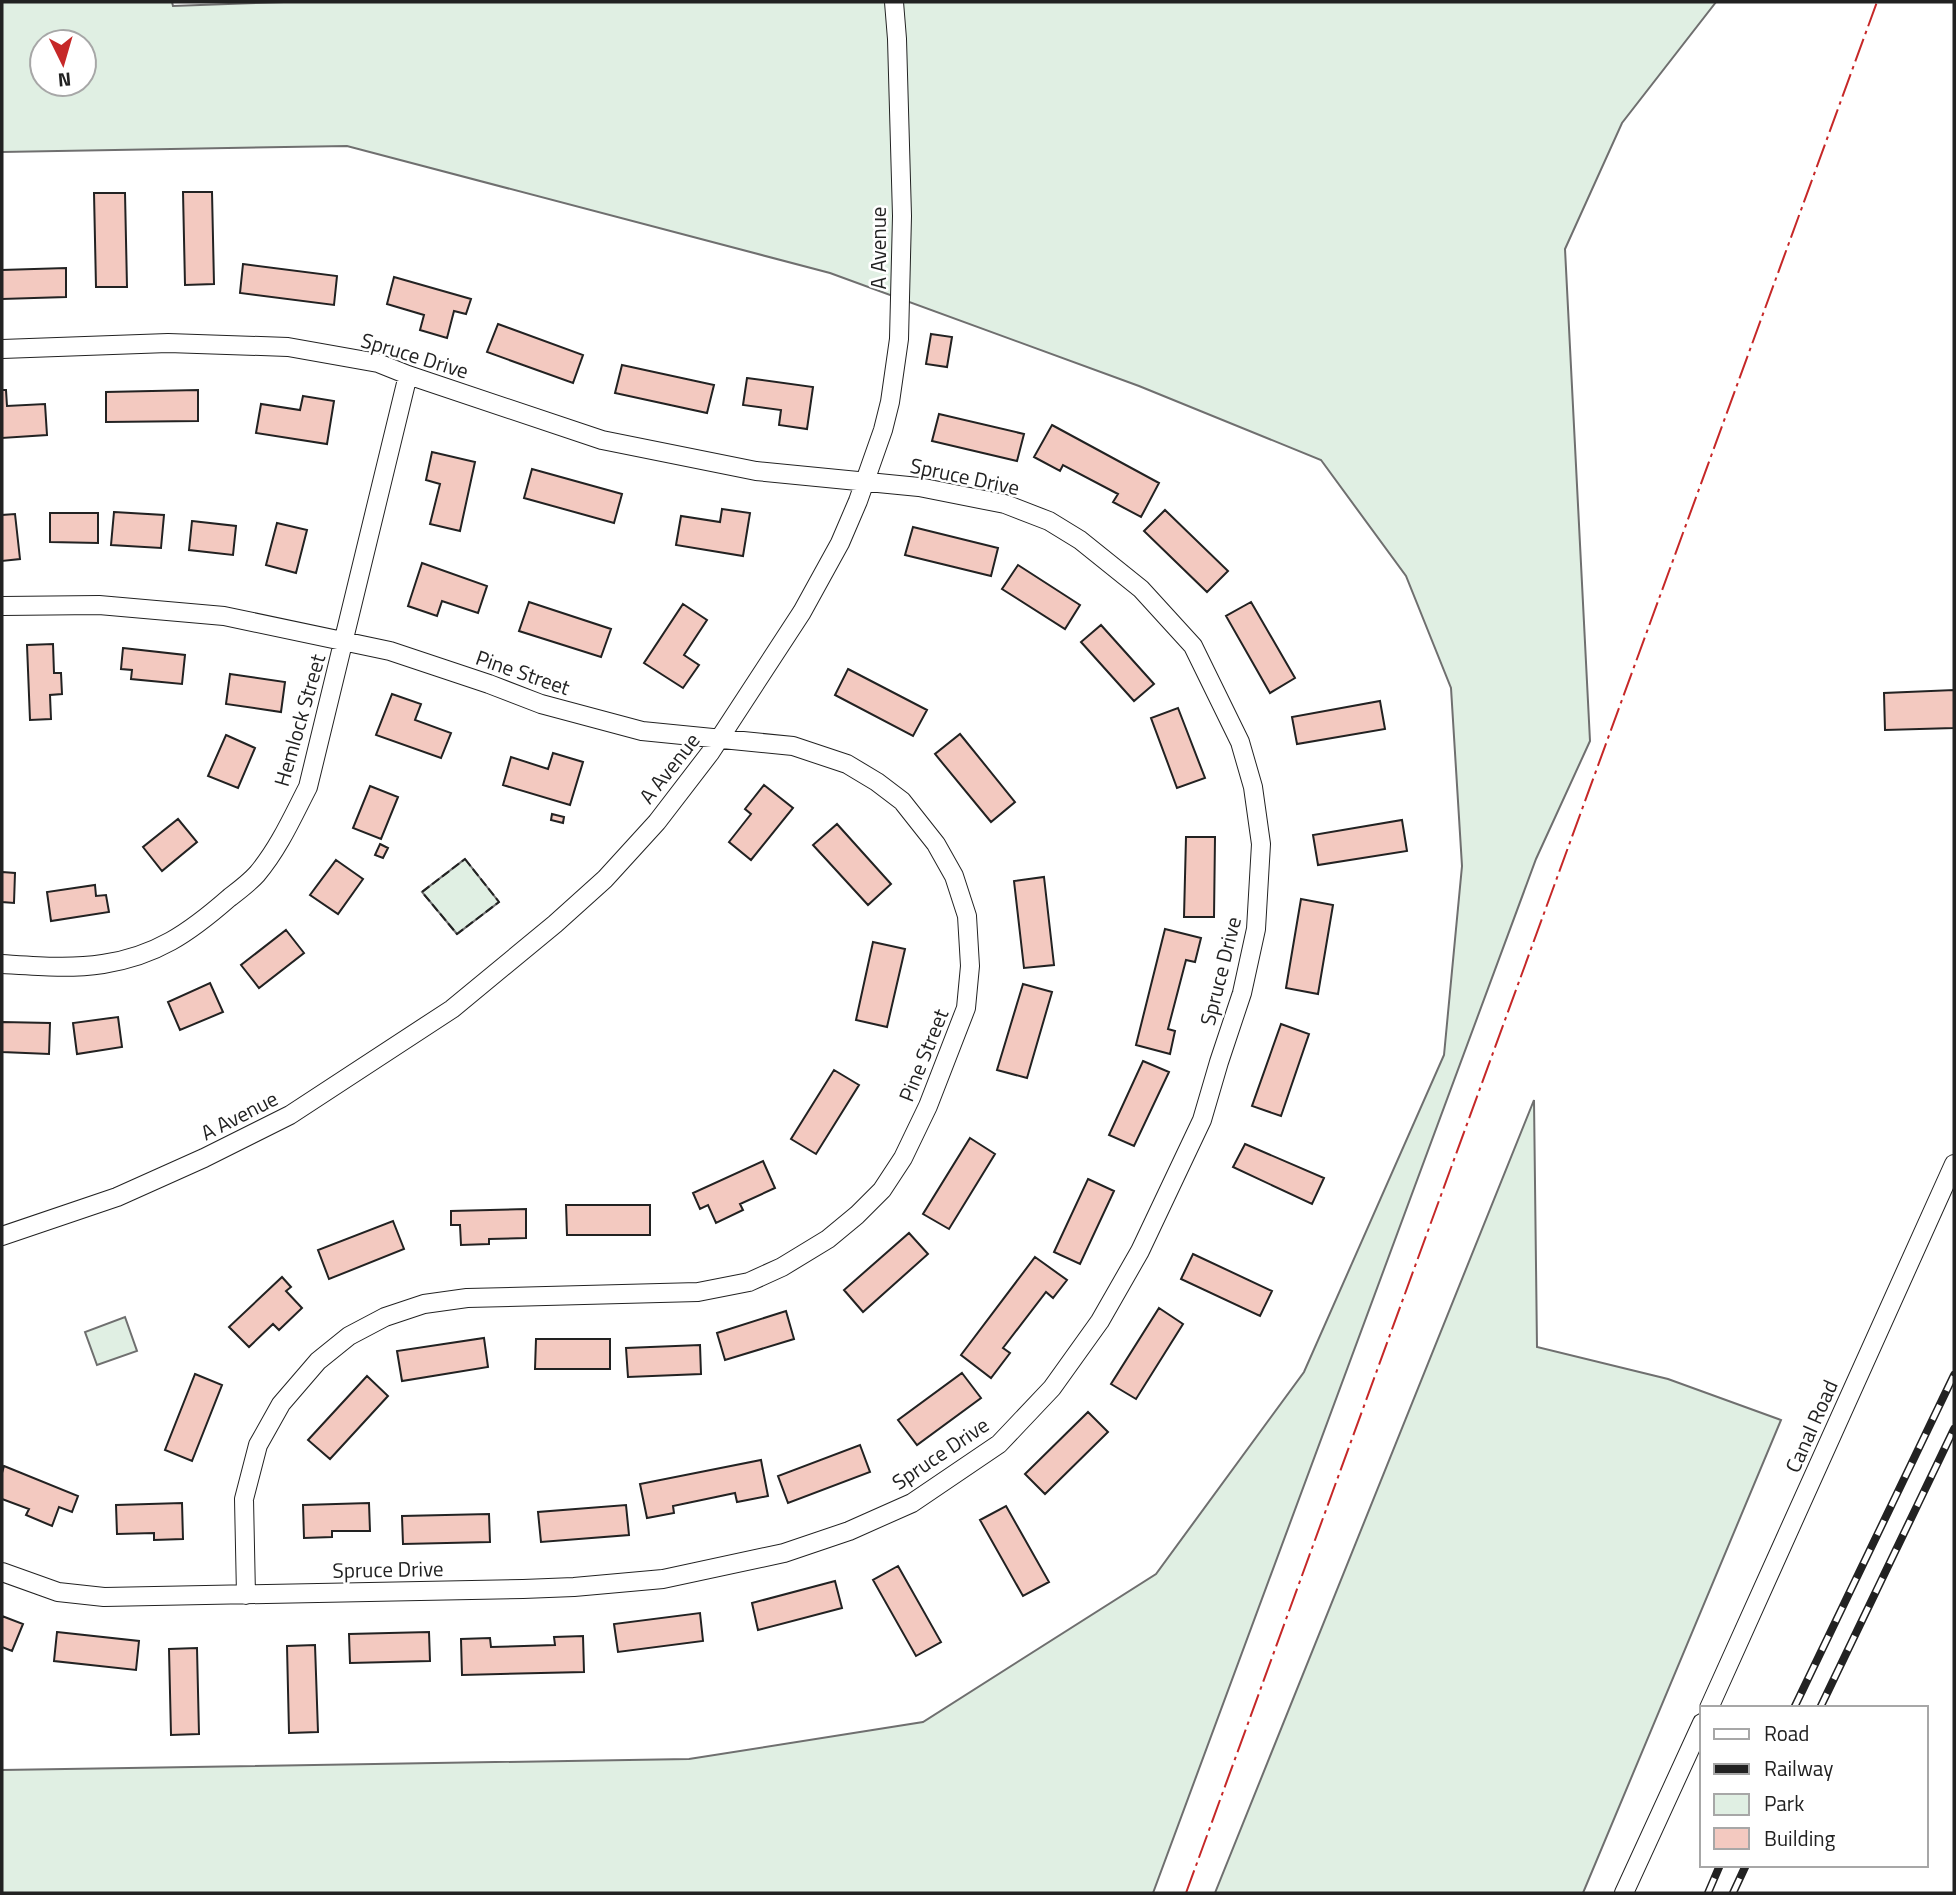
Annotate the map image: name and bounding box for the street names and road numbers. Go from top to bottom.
street label: A Avenue [862,207,894,289]
street label: Spruce Drive [357,323,473,387]
street label: Spruce Drive [907,449,1023,503]
street label: Pine Street [472,641,575,703]
street label: Hemlock Street [265,650,333,790]
street label: A Avenue [631,726,707,810]
street label: Spruce Drive [1191,913,1249,1029]
street label: Pine Street [890,1003,956,1106]
street label: A Avenue [195,1082,283,1148]
street label: Canal Road [1776,1374,1846,1478]
street label: Spruce Drive [885,1409,995,1497]
street label: Spruce Drive [332,1552,444,1586]

